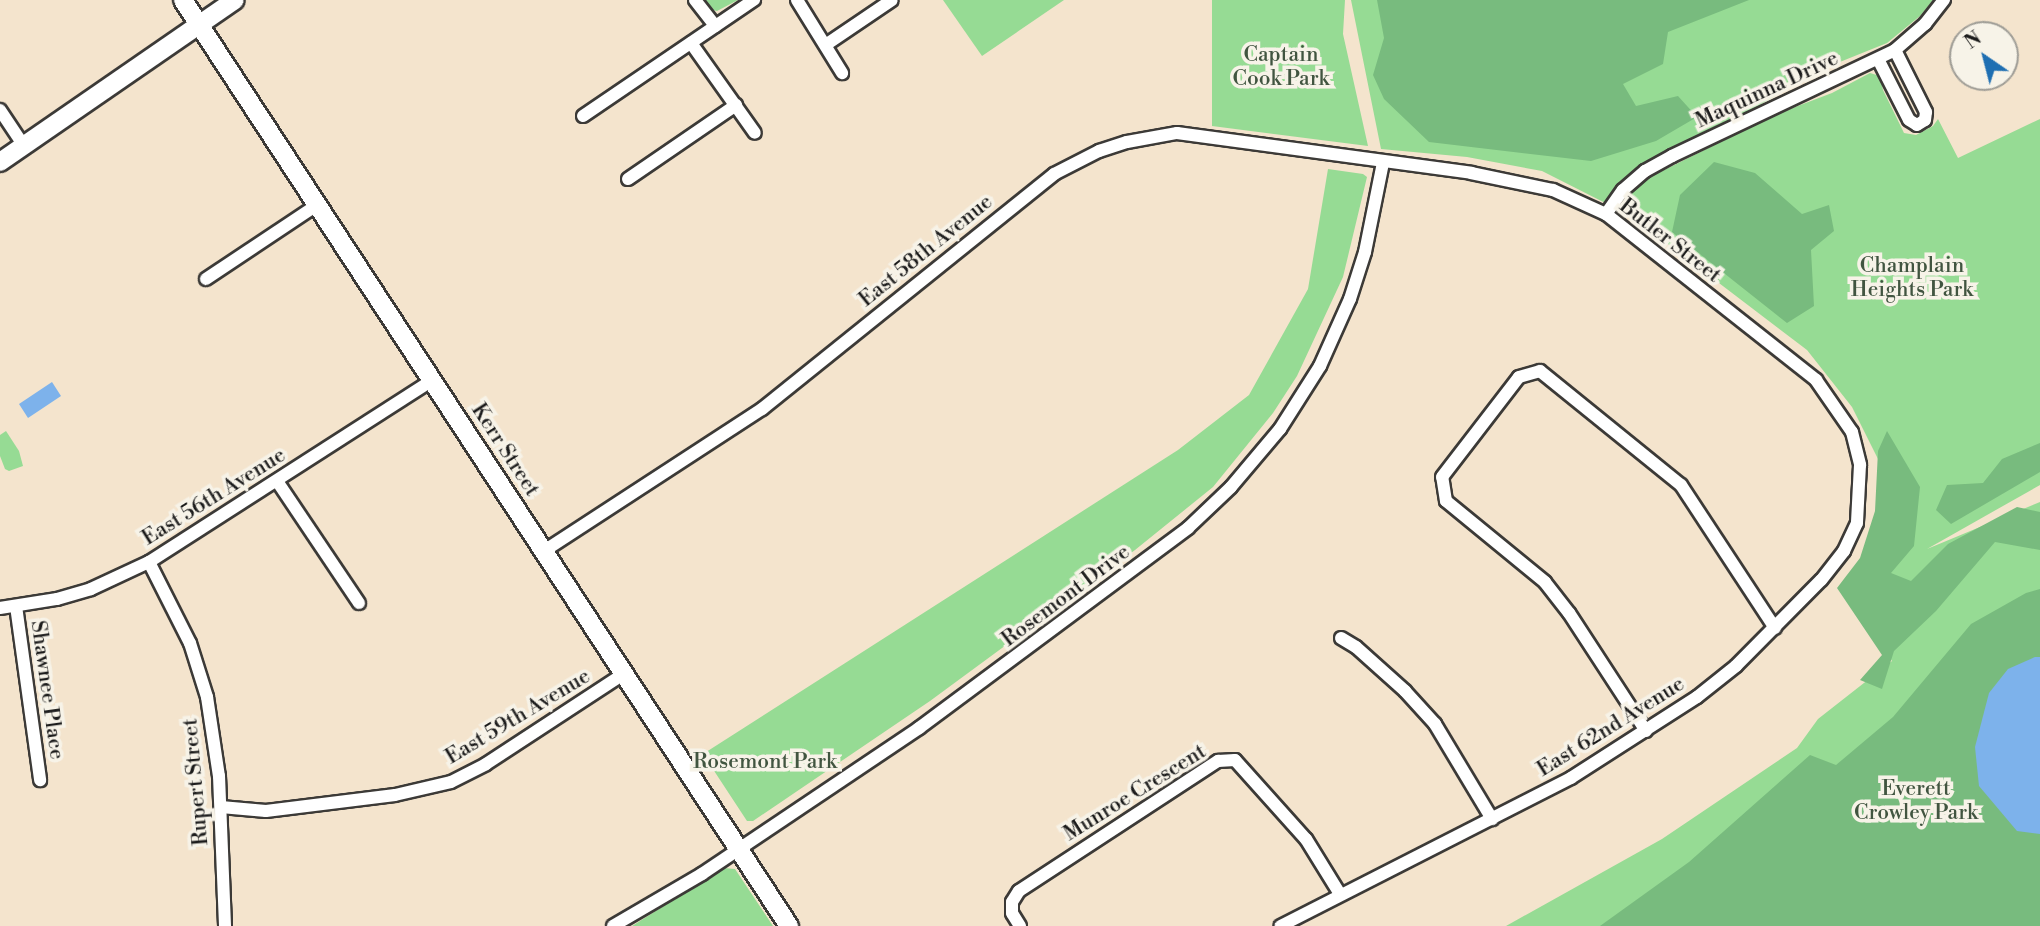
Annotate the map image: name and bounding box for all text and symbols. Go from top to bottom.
north arrow [1949,21,2019,91]
text: N [1960,26,1986,55]
park label: Captain Cook Park [1233,42,1329,92]
street label: Maquinna Drive [1692,46,1842,134]
street label: East 58th Avenue [854,189,998,313]
street label: Butler Street [1614,194,1726,288]
park label: Champlain Heights Park [1851,253,1973,303]
street label: Kerr Street [466,399,544,501]
street label: East 56th Avenue [138,443,290,551]
street label: Rosemont Drive [997,540,1135,652]
street label: Shawnee Place [25,619,69,761]
street label: East 59th Avenue [441,664,595,770]
street label: East 62nd Avenue [1533,672,1689,782]
street label: Rupert Street [178,717,214,847]
street label: Munroe Crescent [1059,739,1211,847]
park label: Rosemont Park [693,749,837,775]
park label: Everett Crowley Park [1854,776,1978,826]

